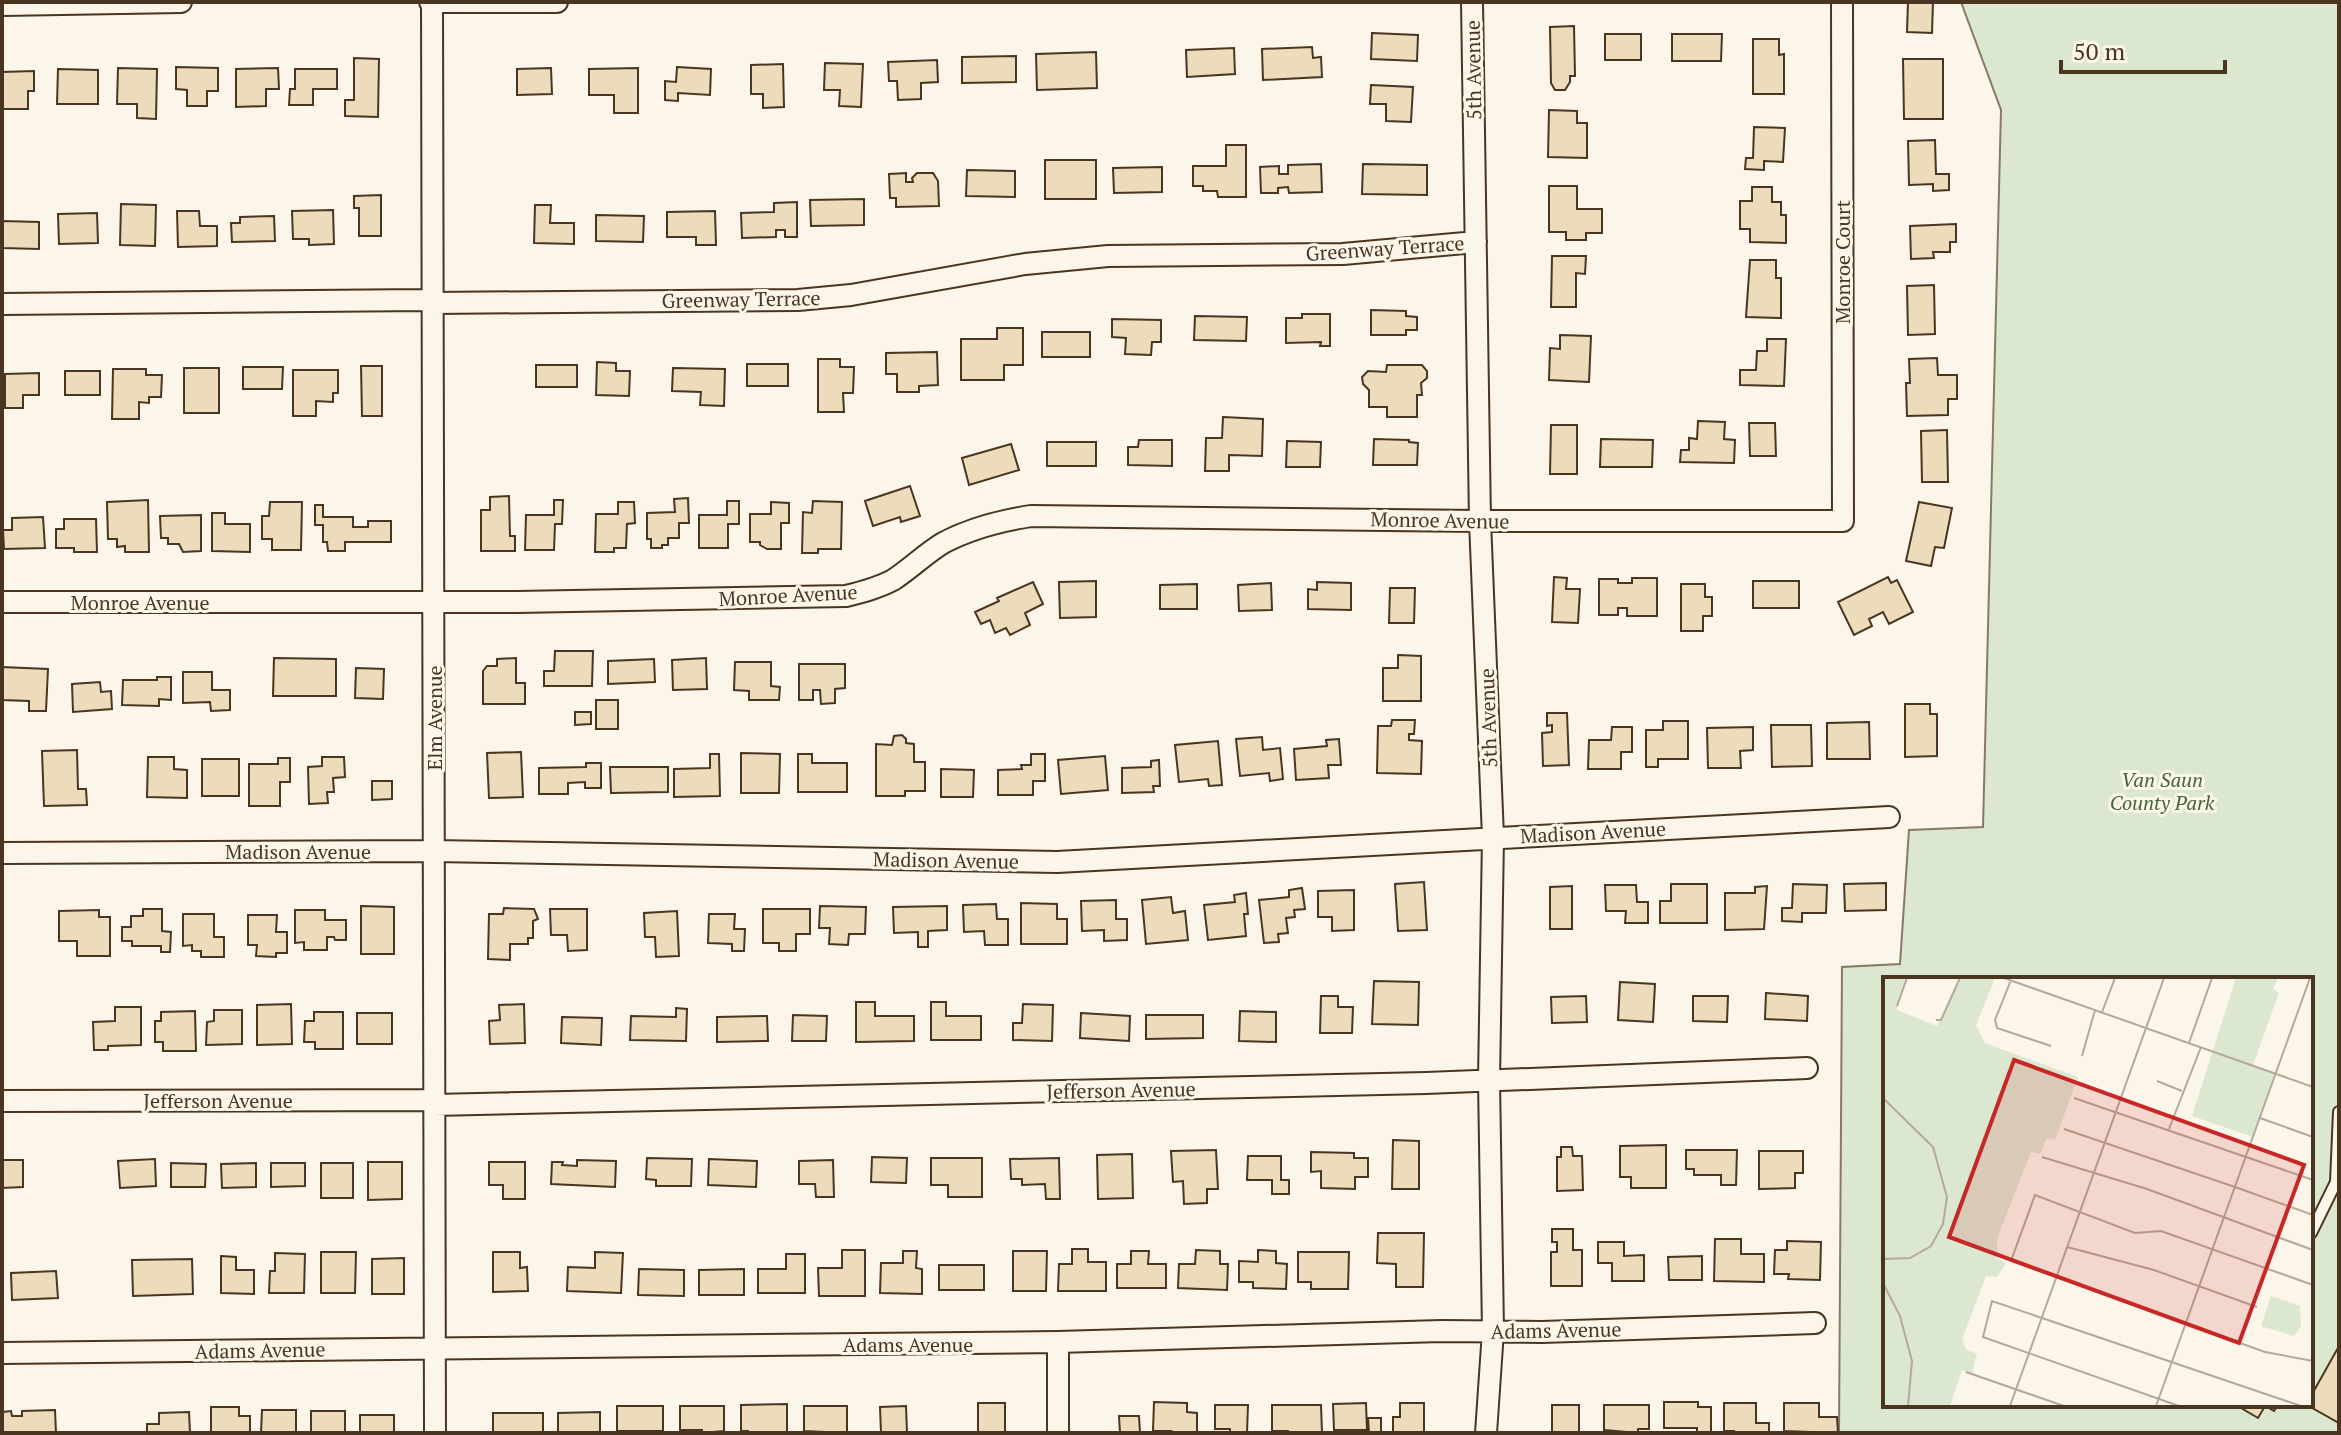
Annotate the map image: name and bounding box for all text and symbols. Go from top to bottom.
street label: 5th Avenue [1459,20,1487,120]
scale bar [2061,24,2225,74]
text: 50 m [2073,35,2125,67]
street label: Monroe Court [1829,199,1856,324]
street label: Greenway Terrace [1305,229,1465,267]
street label: Greenway Terrace [661,284,821,314]
street label: Monroe Avenue [1370,505,1510,535]
street label: Monroe Avenue [718,578,858,612]
street label: Monroe Avenue [70,589,210,616]
street label: Elm Avenue [421,666,448,770]
street label: 5th Avenue [1473,668,1503,768]
park label: Van Saun County Park [2110,766,2215,816]
street label: Madison Avenue [1519,815,1667,849]
street label: Madison Avenue [225,838,371,865]
street label: Madison Avenue [873,845,1019,875]
inset map [1883,977,2313,1407]
street label: Jefferson Avenue [1046,1075,1196,1105]
street label: Jefferson Avenue [143,1087,293,1114]
street label: Adams Avenue [1490,1315,1622,1345]
street label: Adams Avenue [843,1331,973,1358]
street label: Adams Avenue [194,1335,326,1365]

